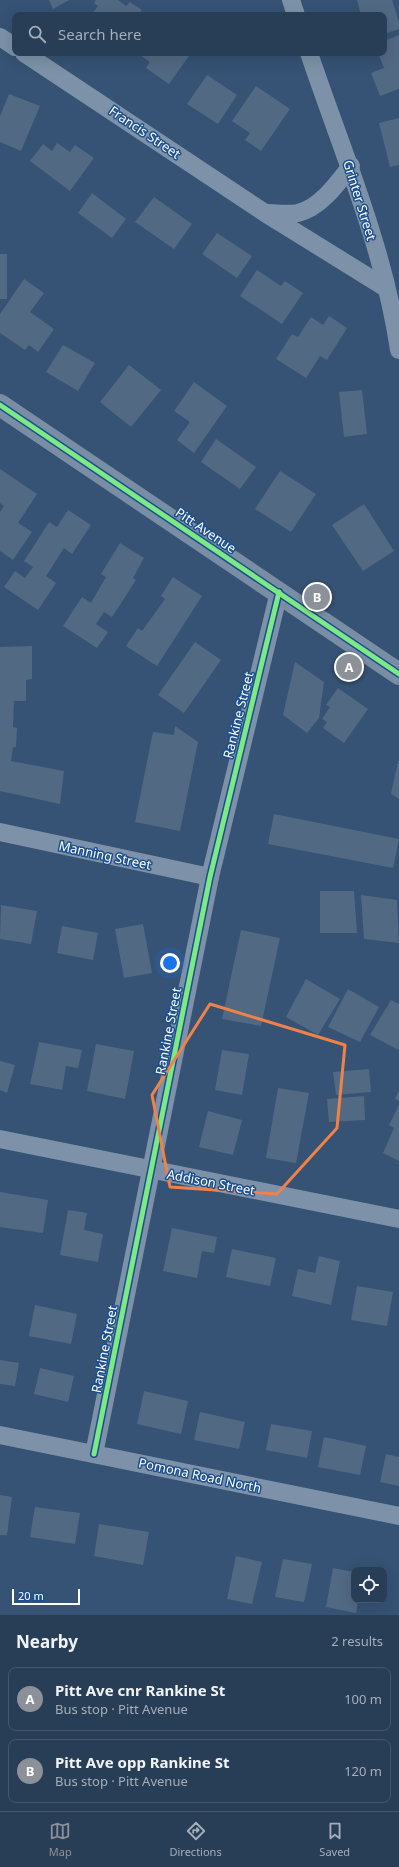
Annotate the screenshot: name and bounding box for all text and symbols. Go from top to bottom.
search box [12,12,387,56]
icon: search [26,23,48,45]
text: Search here [58,24,141,44]
street label: Francis Street [106,101,185,163]
street label: Grinter Street [339,158,381,243]
street label: Pitt Avenue [172,503,240,557]
pin: B [304,582,330,612]
pin: A [336,652,362,682]
street label: Rankine Street [219,669,258,760]
street label: Manning Street [57,836,153,874]
your location [160,953,180,973]
street label: Rankine Street [151,985,185,1076]
street label: Addison Street [165,1165,257,1199]
street label: Rankine Street [87,1303,121,1394]
street label: Pomona Road North [137,1453,263,1497]
map controls [351,1567,387,1603]
button: locate [351,1567,387,1603]
scale bar [12,1587,80,1606]
text: 20 m [18,1588,44,1603]
text: Nearby [16,1630,78,1653]
text: 2 results [331,1632,383,1650]
text: Pitt Ave cnr Rankine St [55,1680,225,1700]
text: A [26,1690,35,1708]
text: 100 m [344,1690,382,1708]
text: Bus stop · Pitt Avenue [55,1700,188,1718]
text: Pitt Ave opp Rankine St [55,1752,230,1772]
text: B [26,1762,34,1780]
text: 120 m [344,1762,382,1780]
text: Bus stop · Pitt Avenue [55,1772,188,1790]
tab: Map [49,1820,72,1859]
tab: Directions [169,1820,222,1859]
tab: Saved [319,1820,350,1859]

